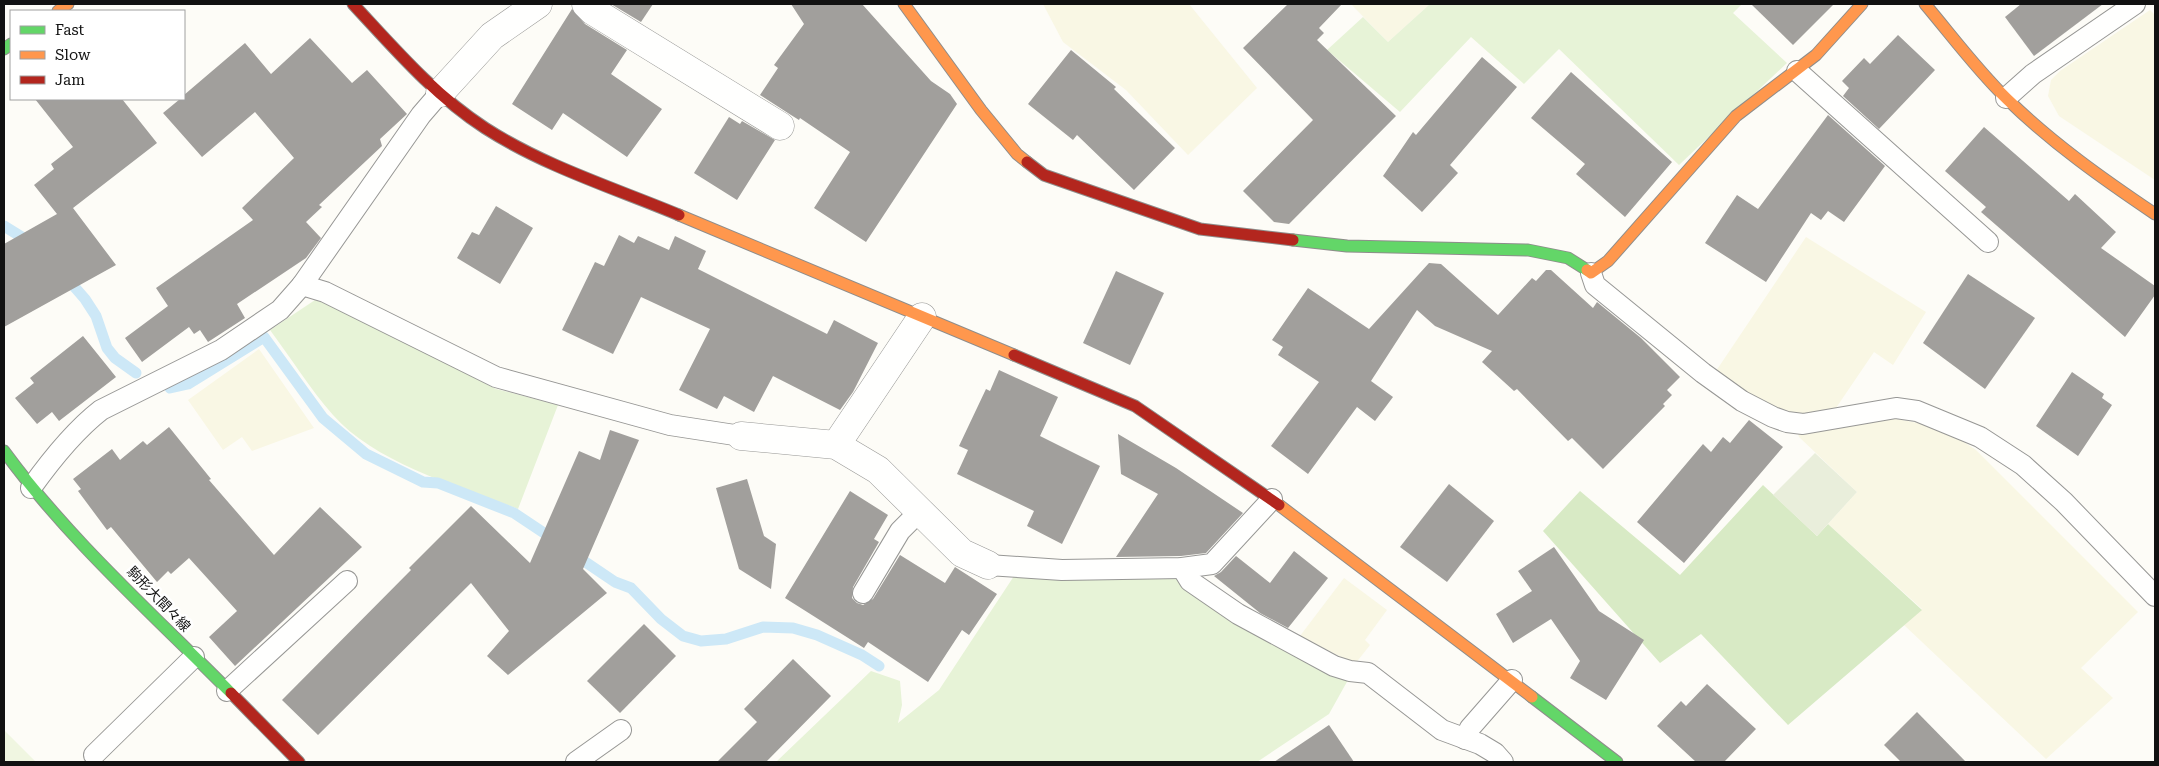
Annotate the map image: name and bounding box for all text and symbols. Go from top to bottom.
legend [10,10,185,100]
text: Fast [55,21,85,39]
text: Slow [55,46,91,64]
text: Jam [55,71,85,89]
street label: 駒形大間々線 [124,563,194,635]

